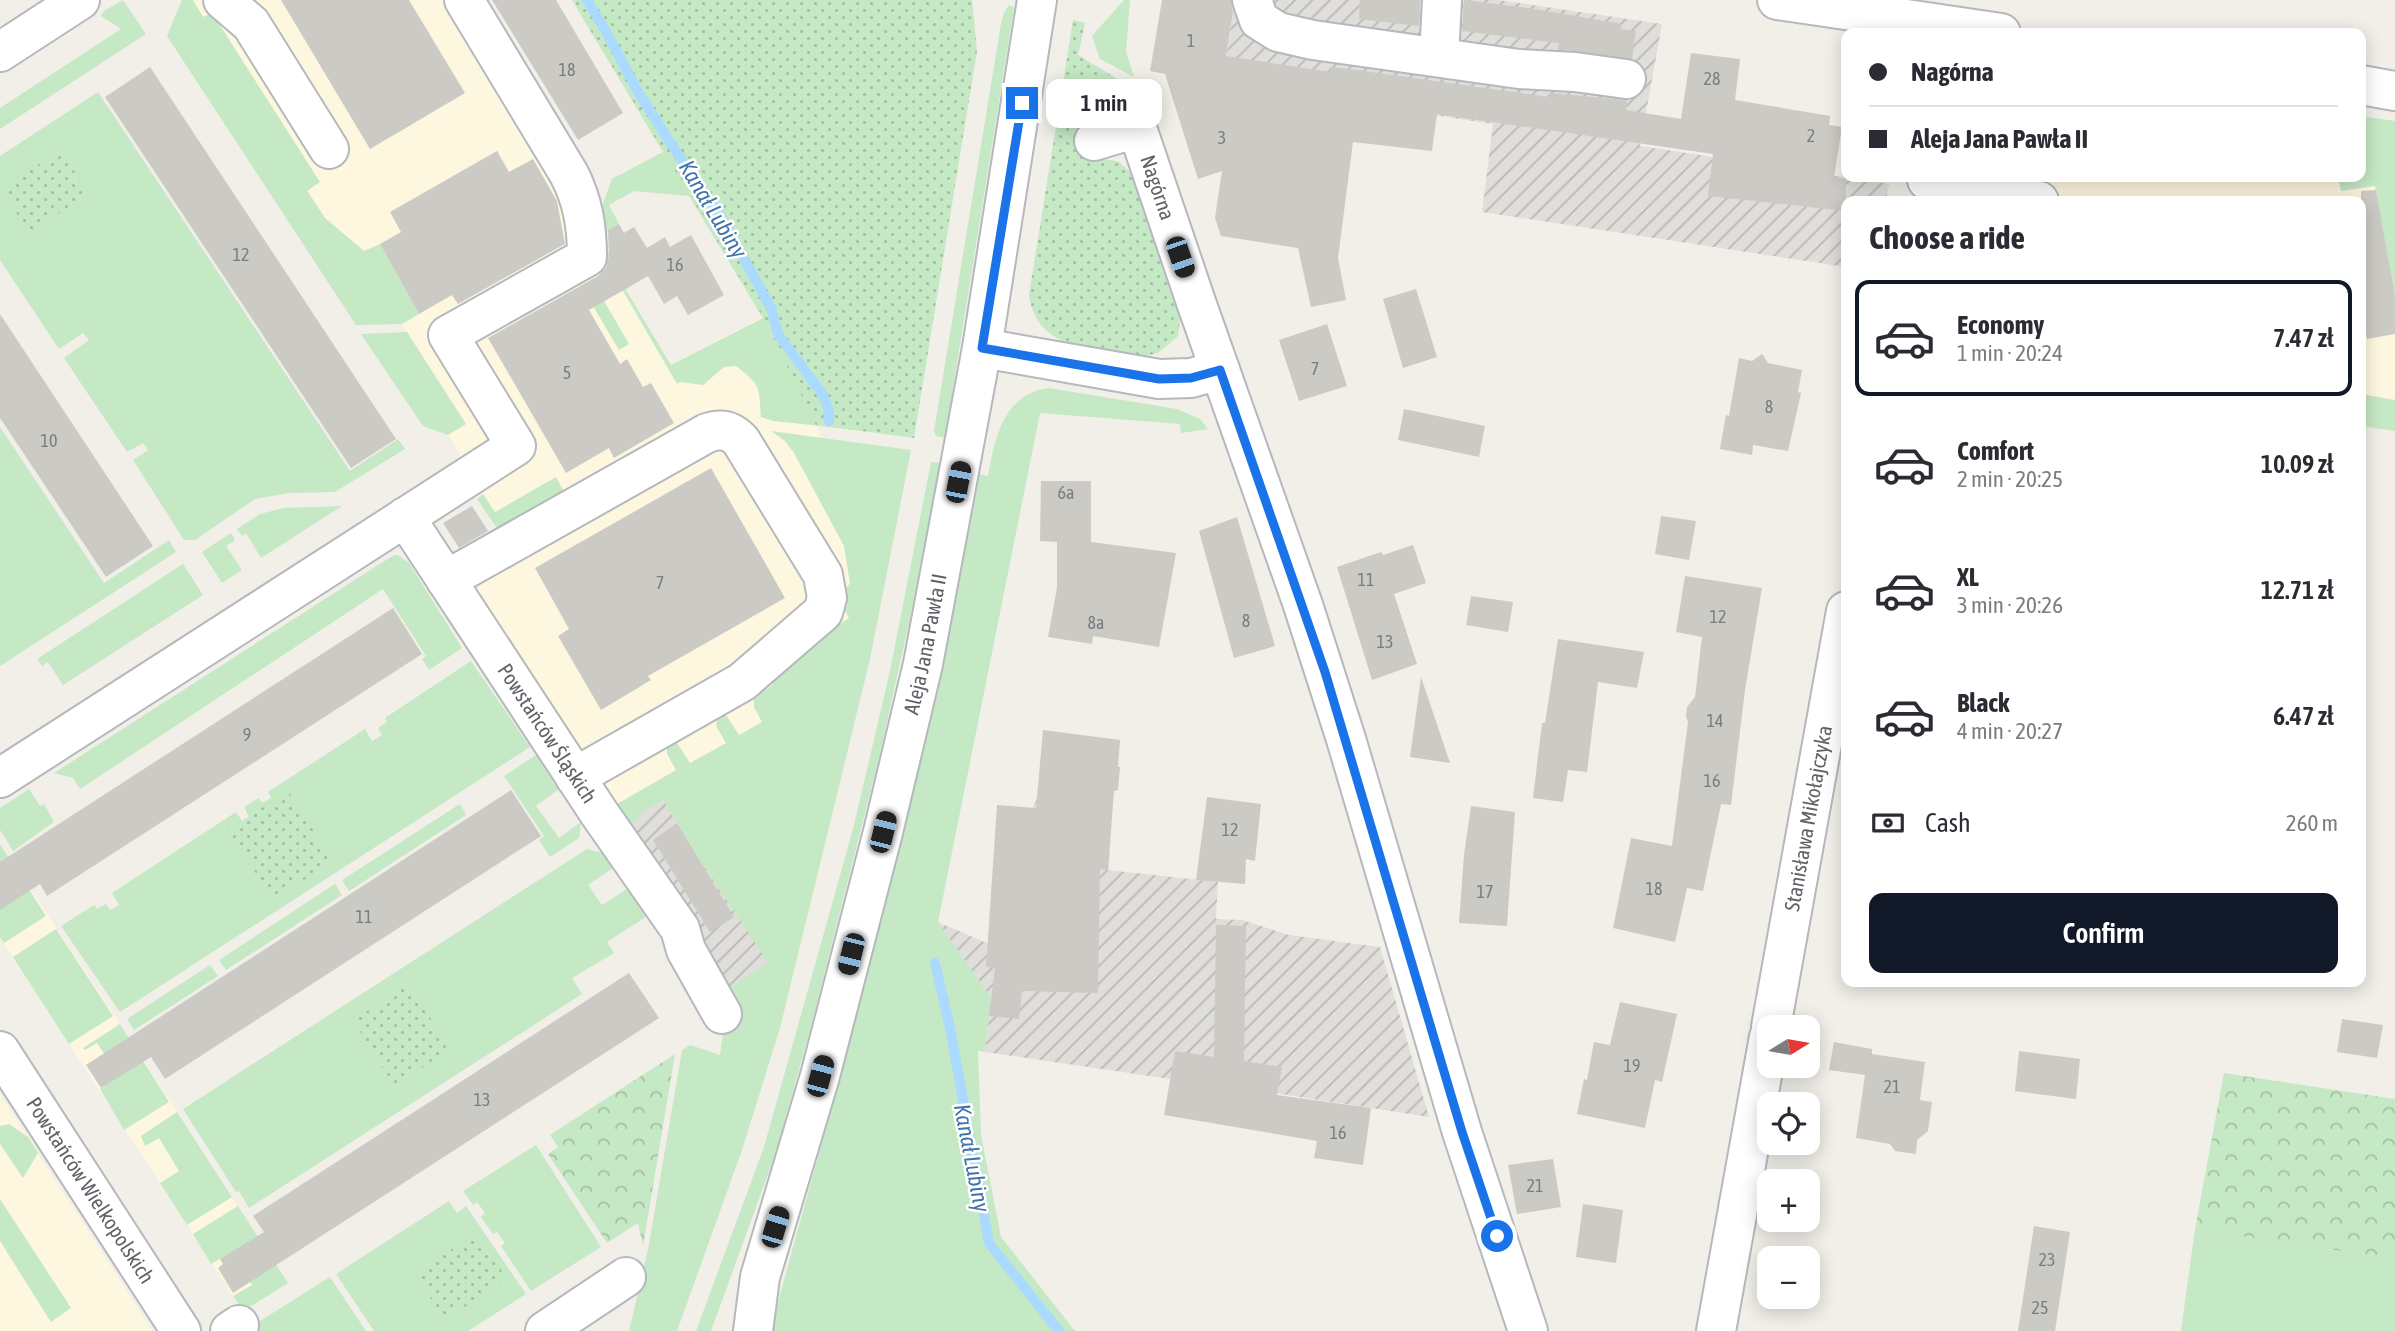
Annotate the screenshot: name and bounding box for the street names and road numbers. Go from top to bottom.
street label: Nagórna [1136,152,1180,223]
street label: Aleja Jana Pawła II [898,571,951,717]
street label: Powstańców Śląskich [493,659,602,807]
street label: Stanisława Mikołajczyka [1779,723,1836,913]
street label: Powstańców Wielkopolskich [22,1092,160,1287]

